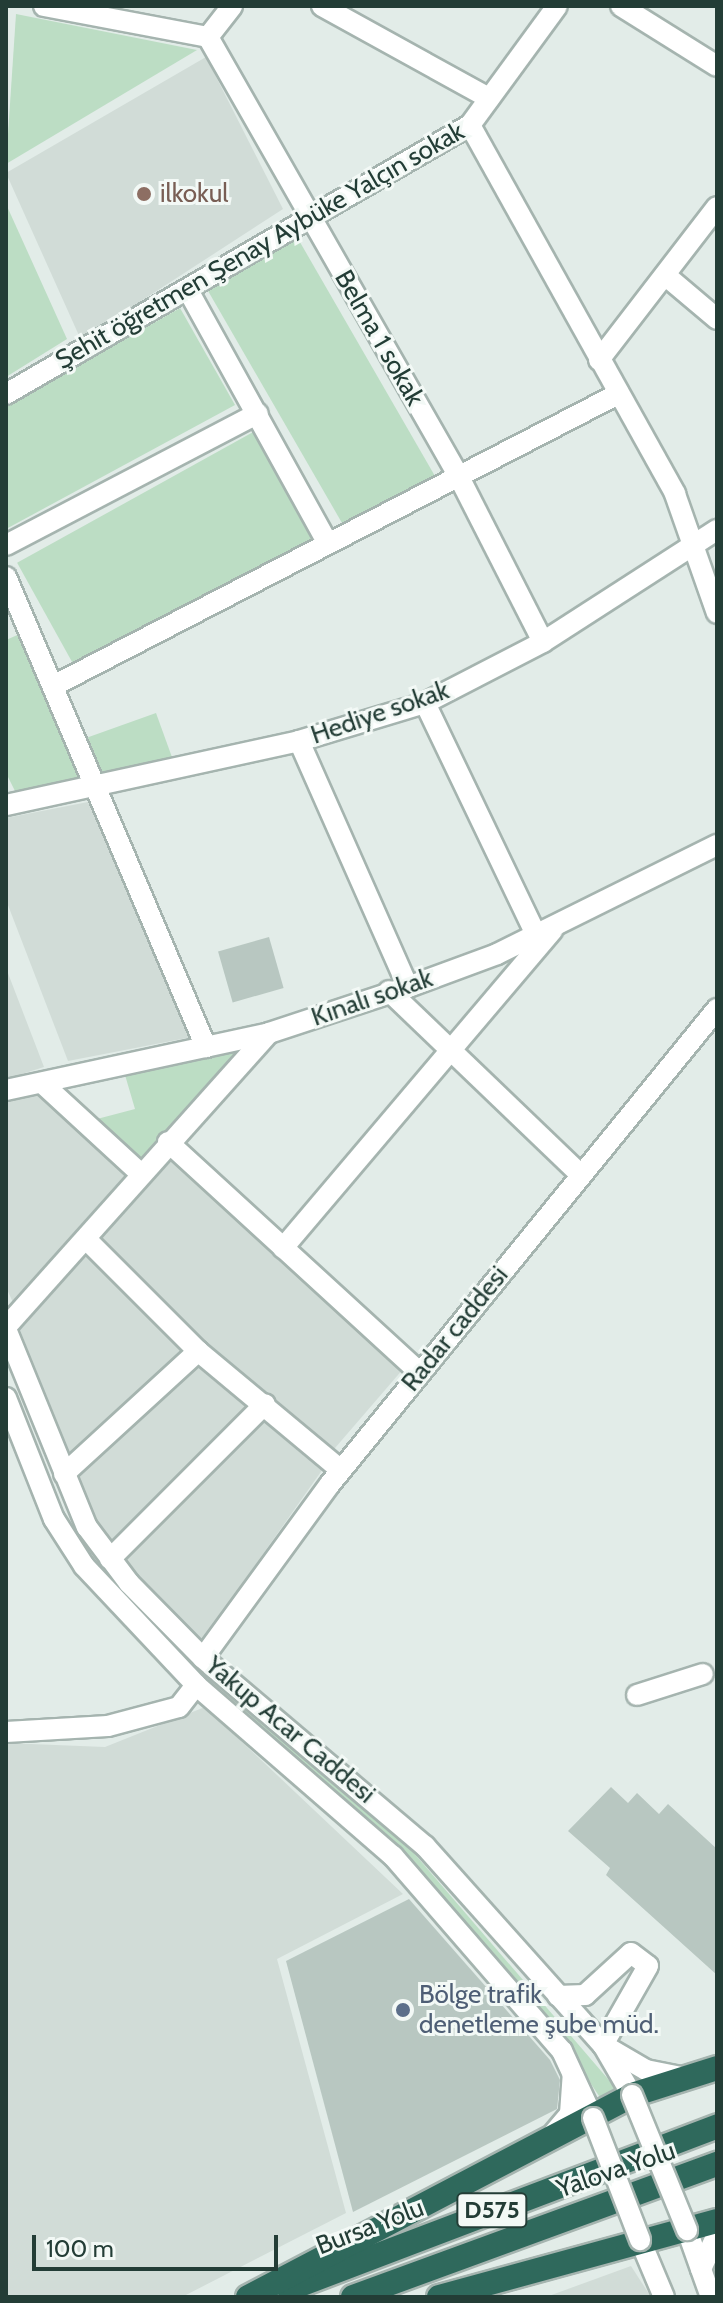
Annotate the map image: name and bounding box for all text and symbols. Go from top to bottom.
street label: Şehit öğretmen Şenay Aybüke Yalçın sokak [50,116,470,376]
place label: ilkokul [160,178,228,210]
marker: ilkokul [135,185,153,203]
street label: Belma 1 sokak [328,265,430,411]
street label: Hediye sokak [307,675,453,751]
street label: Kınalı sokak [307,963,437,1033]
street label: Radar caddesi [395,1260,515,1398]
street label: Yakup Acar Caddesi [199,1650,381,1810]
place label: Bölge trafik denetleme şube müd. [419,1979,659,2040]
marker: Bölge trafik denetleme şube müd. [394,2001,412,2019]
street label: Yalova Yolu [553,2135,679,2205]
road number: D575 [456,2190,528,2230]
street label: Bursa Yolu [312,2192,428,2262]
scale bar [36,2219,282,2269]
text: 100 m [46,2234,114,2263]

